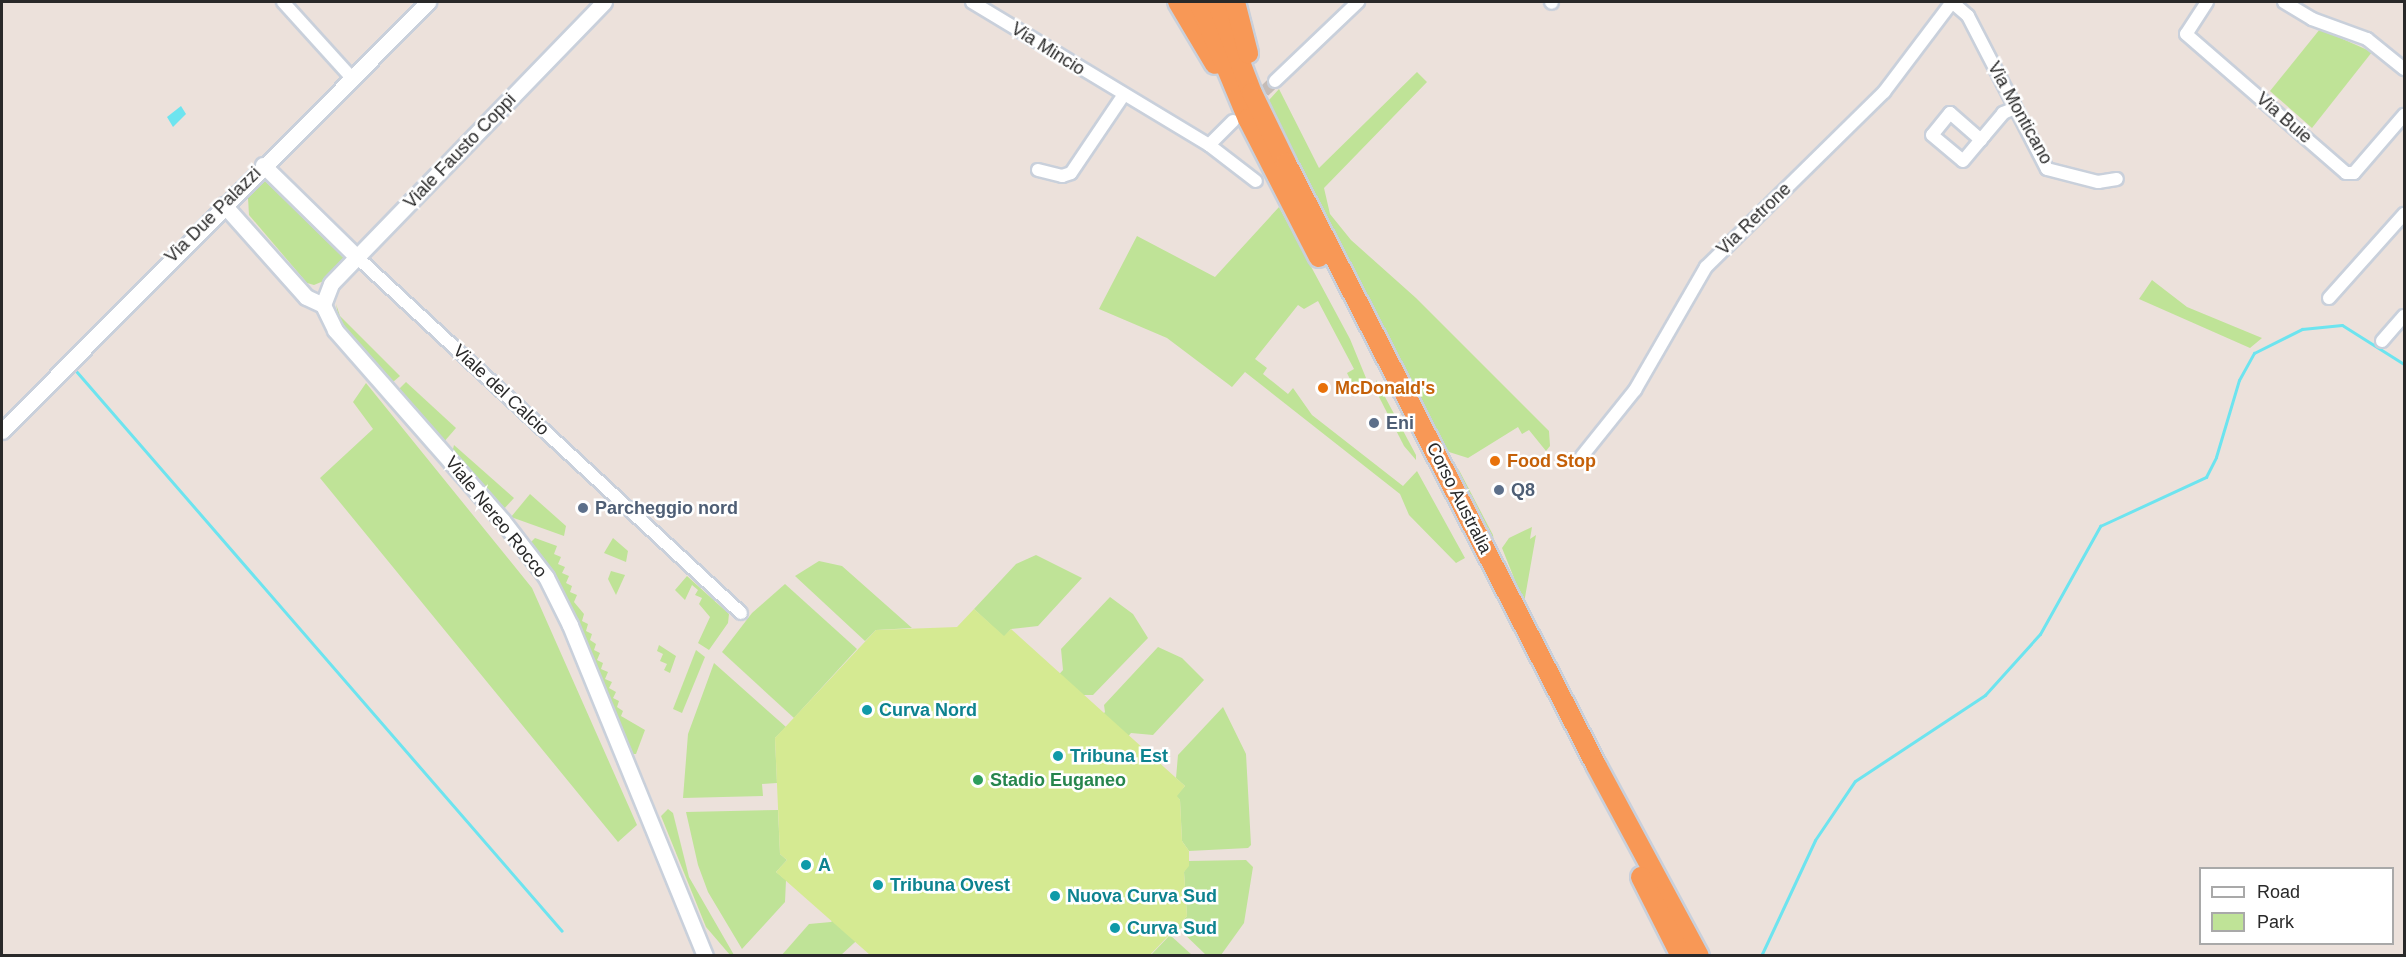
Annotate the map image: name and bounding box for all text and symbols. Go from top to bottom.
street label: Via Mincio [1007,18,1089,80]
street label: Via Monticano [1983,58,2057,168]
street label: Via Buie [2252,88,2316,148]
street label: Viale Fausto Coppi [400,89,520,213]
street label: Via Due Palazzi [161,163,265,267]
street label: Via Retrone [1712,178,1796,260]
street label: Viale del Calcio [448,340,554,440]
place label: McDonald's [1335,377,1435,399]
marker: McDonald's [1316,381,1330,395]
place label: Eni [1386,412,1414,434]
marker: Eni [1367,416,1381,430]
street label: Corso Australia [1421,438,1497,558]
place label: Food Stop [1507,450,1596,472]
street label: Viale Nereo Rocco [440,452,552,582]
marker: Food Stop [1488,454,1502,468]
place label: Q8 [1511,479,1535,501]
marker: Q8 [1492,483,1506,497]
place label: Parcheggio nord [595,497,738,519]
marker: Parcheggio nord [576,501,590,515]
place label: Curva Nord [879,699,977,721]
marker: Curva Nord [860,703,874,717]
place label: Tribuna Est [1070,745,1168,767]
marker: Tribuna Est [1051,749,1065,763]
place label: Stadio Euganeo [990,769,1126,791]
marker: Stadio Euganeo [971,773,985,787]
place label: A [818,854,831,876]
marker: A [799,858,813,872]
legend [2199,867,2394,945]
place label: Tribuna Ovest [890,874,1010,896]
marker: Tribuna Ovest [871,878,885,892]
text: Road [2257,882,2300,902]
place label: Nuova Curva Sud [1067,885,1217,907]
marker: Nuova Curva Sud [1048,889,1062,903]
text: Park [2257,912,2294,932]
place label: Curva Sud [1127,917,1217,939]
marker: Curva Sud [1108,921,1122,935]

